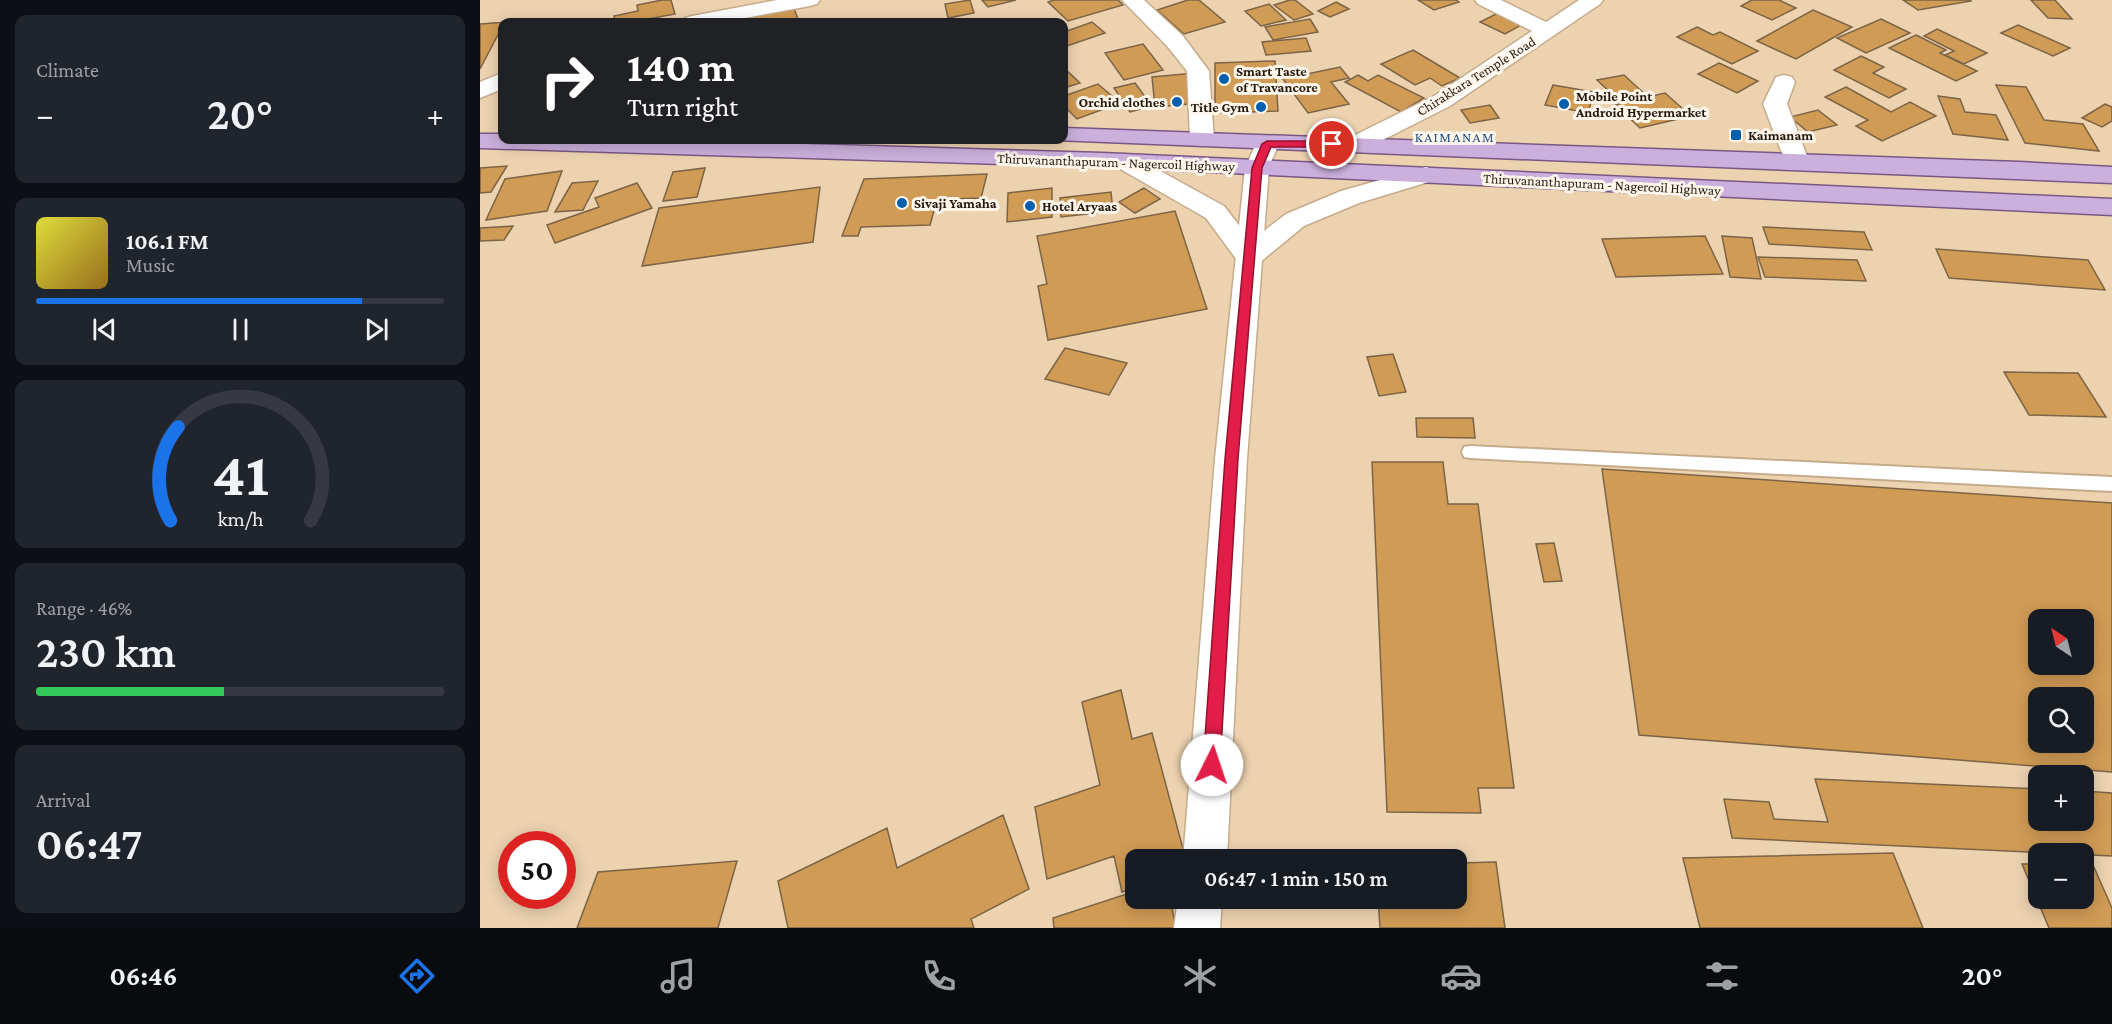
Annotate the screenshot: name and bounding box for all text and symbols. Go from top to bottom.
street label: Chirakkara Temple Road [1414,33,1539,119]
icon: right [528,42,606,120]
text: 140 m [627,43,735,90]
text: Climate [36,59,99,81]
place label: Smart Taste of Travancore [1236,63,1318,95]
marker: Smart Taste of Travancore [1217,72,1231,86]
place label: Mobile Point Android Hypermarket [1575,88,1707,120]
text: 20° [207,89,273,139]
text: Turn right [627,92,738,122]
place label: Orchid clothes [1079,94,1165,110]
marker: Orchid clothes [1170,95,1184,109]
text: − [36,96,53,133]
text: + [427,96,444,133]
marker: Mobile Point Android Hypermarket [1557,97,1571,111]
place label: Title Gym [1191,99,1249,115]
marker: Title Gym [1254,100,1268,114]
pin [1306,118,1357,169]
icon: arrive [1315,127,1348,160]
place label: Kaimanam [1748,127,1813,143]
marker: Kaimanam [1729,128,1743,142]
district label: KAIMANAM [1415,129,1495,145]
street label: Thiruvananthapuram - Nagercoil Highway [997,150,1236,174]
street label: Thiruvananthapuram - Nagercoil Highway [1483,170,1722,198]
place label: Sivaji Yamaha [914,195,997,212]
marker: Sivaji Yamaha [895,196,909,210]
place label: Hotel Aryaas [1042,198,1117,214]
marker: Hotel Aryaas [1023,199,1037,213]
text: 106.1 FM [126,229,209,254]
text: Music [126,254,175,276]
icon: previous [88,313,121,346]
icon: pause [224,313,257,346]
icon: next [360,313,393,346]
text: 41 [212,439,268,508]
text: km/h [217,507,264,531]
text: Range · 46% [36,597,132,619]
north arrow [2028,609,2094,675]
map controls [2028,609,2094,909]
text: 230 km [36,627,176,677]
button: search [2028,687,2094,753]
position arrow [1180,733,1244,797]
button: + [2028,765,2094,831]
text: Arrival [36,789,90,811]
text: 06:47 [36,819,142,869]
speed limit sign: 50 [498,831,576,909]
button: − [2028,843,2094,909]
text: 06:47 · 1 min · 150 m [1204,866,1388,891]
icon: directions [396,955,438,997]
icon: music [657,955,699,997]
icon: phone [918,955,960,997]
icon: climate [1179,955,1221,997]
icon: car [1440,955,1482,997]
icon: filters [1701,955,1743,997]
text: 06:46 [109,961,177,991]
text: 20° [1962,961,2002,991]

